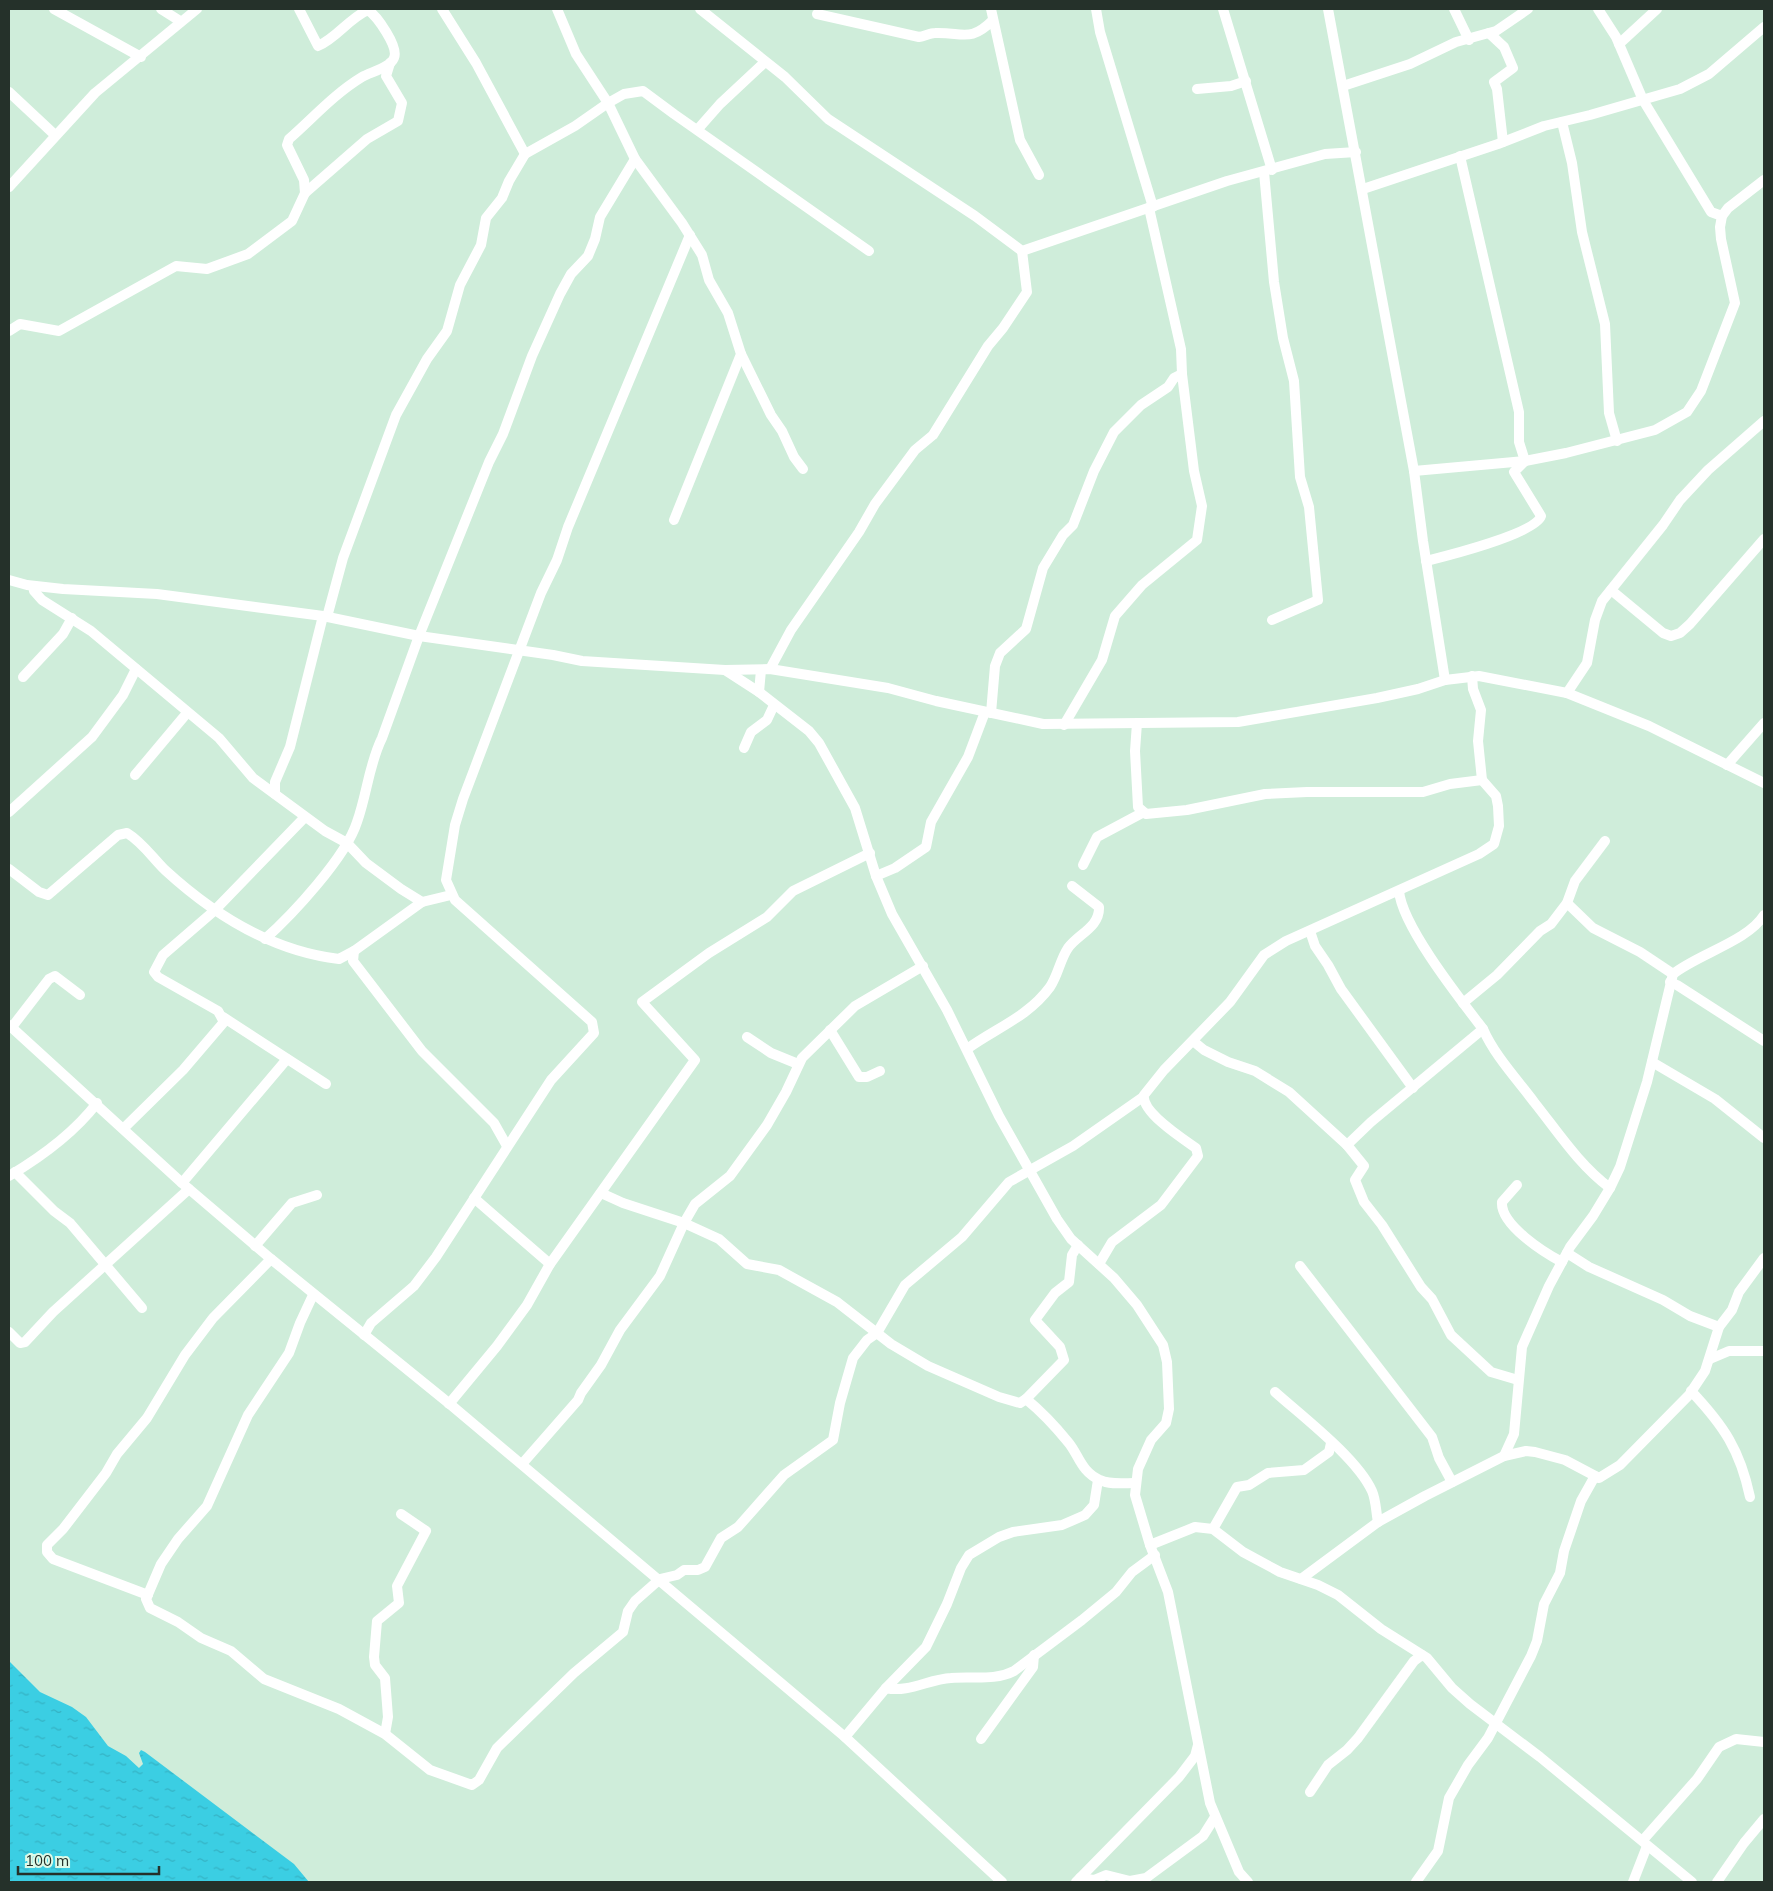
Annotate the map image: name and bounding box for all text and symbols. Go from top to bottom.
scale bar [18,1844,159,1876]
text: 100 m [25,1851,69,1870]

